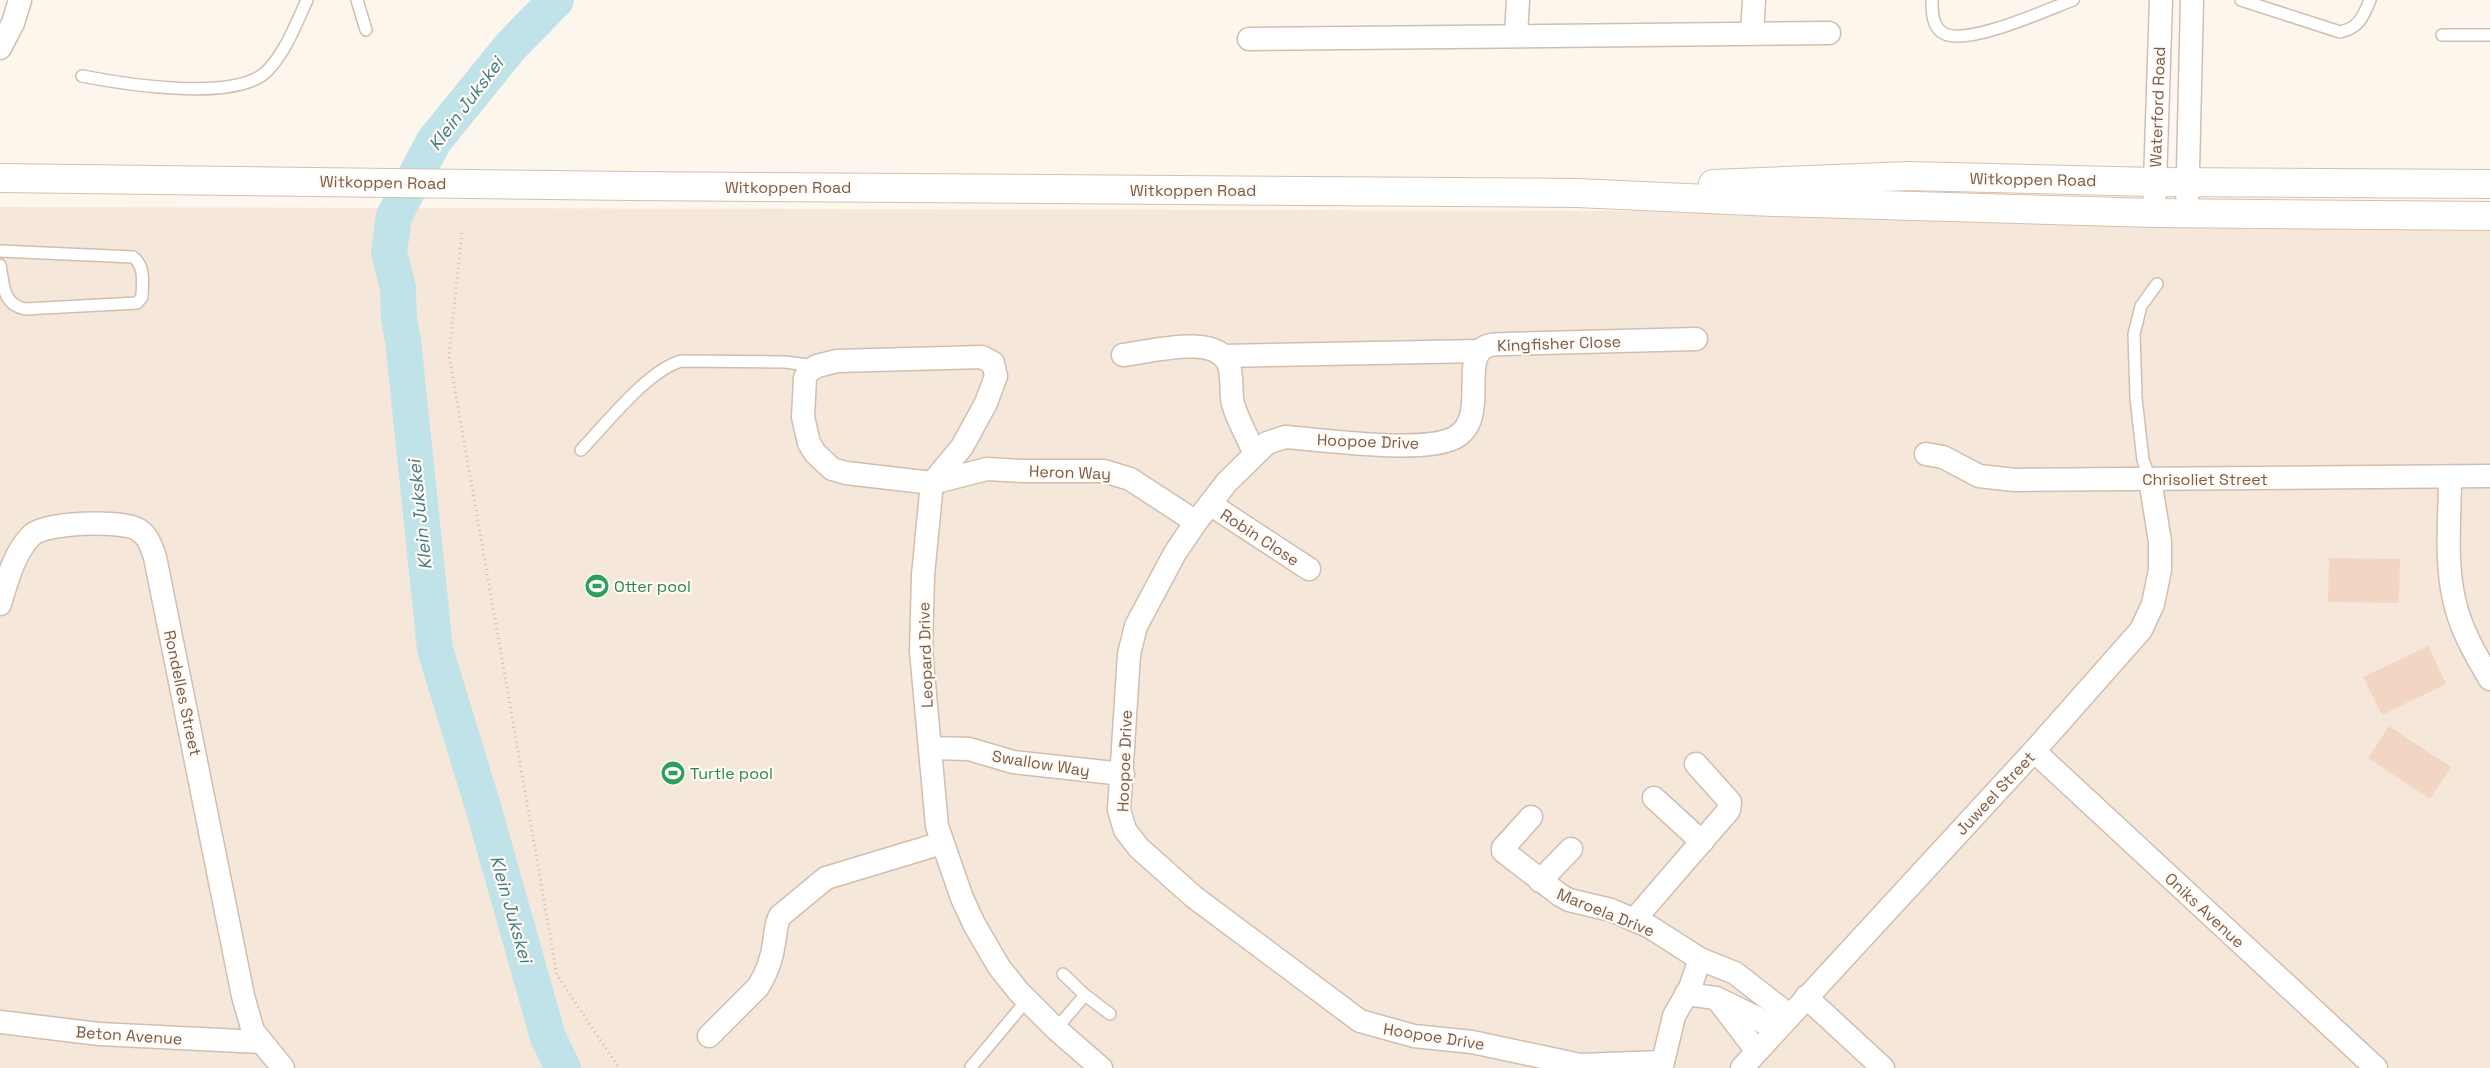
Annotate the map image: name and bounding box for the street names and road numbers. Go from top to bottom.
street label: Waterford Road [2145,46,2170,168]
street label: Witkoppen Road [1970,168,2096,191]
street label: Witkoppen Road [320,171,446,194]
street label: Witkoppen Road [725,177,851,198]
street label: Witkoppen Road [1130,180,1256,201]
street label: Kingfisher Close [1497,331,1621,356]
street label: Hoopoe Drive [1316,429,1420,454]
street label: Heron Way [1029,461,1111,484]
street label: Chrisoliet Street [2142,469,2268,490]
street label: Robin Close [1216,504,1303,571]
street label: Leopard Drive [913,602,938,708]
street label: Rondelles Street [159,628,206,758]
street label: Hoopoe Drive [1112,709,1137,813]
street label: Swallow Way [991,745,1091,782]
street label: Juweel Street [1951,747,2040,840]
street label: Oniks Avenue [2160,868,2249,953]
street label: Maroela Drive [1554,883,1658,942]
street label: Hoopoe Drive [1382,1018,1486,1055]
street label: Beton Avenue [75,1021,183,1050]

